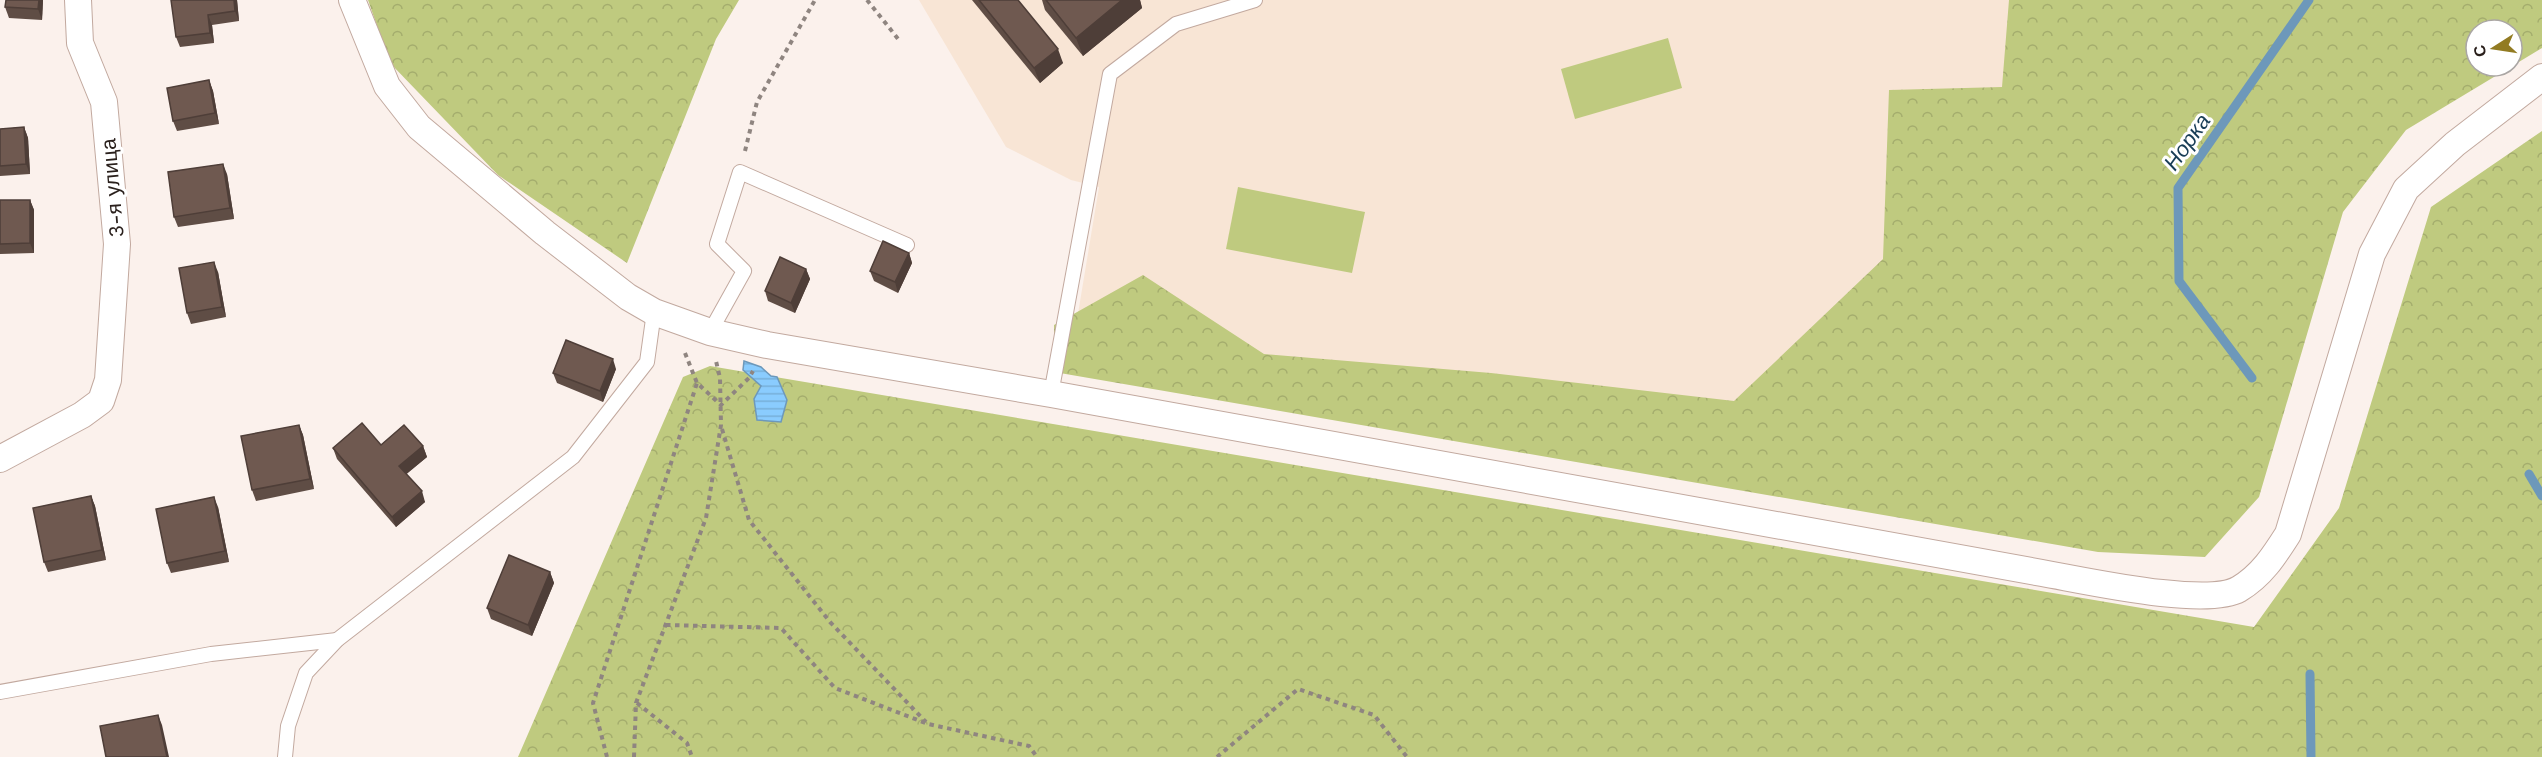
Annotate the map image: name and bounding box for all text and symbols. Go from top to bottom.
north arrow [2464,18,2524,78]
text: С [2469,43,2490,59]
water label: Норка [2159,109,2215,175]
street label: 3-я улица [95,137,129,239]

